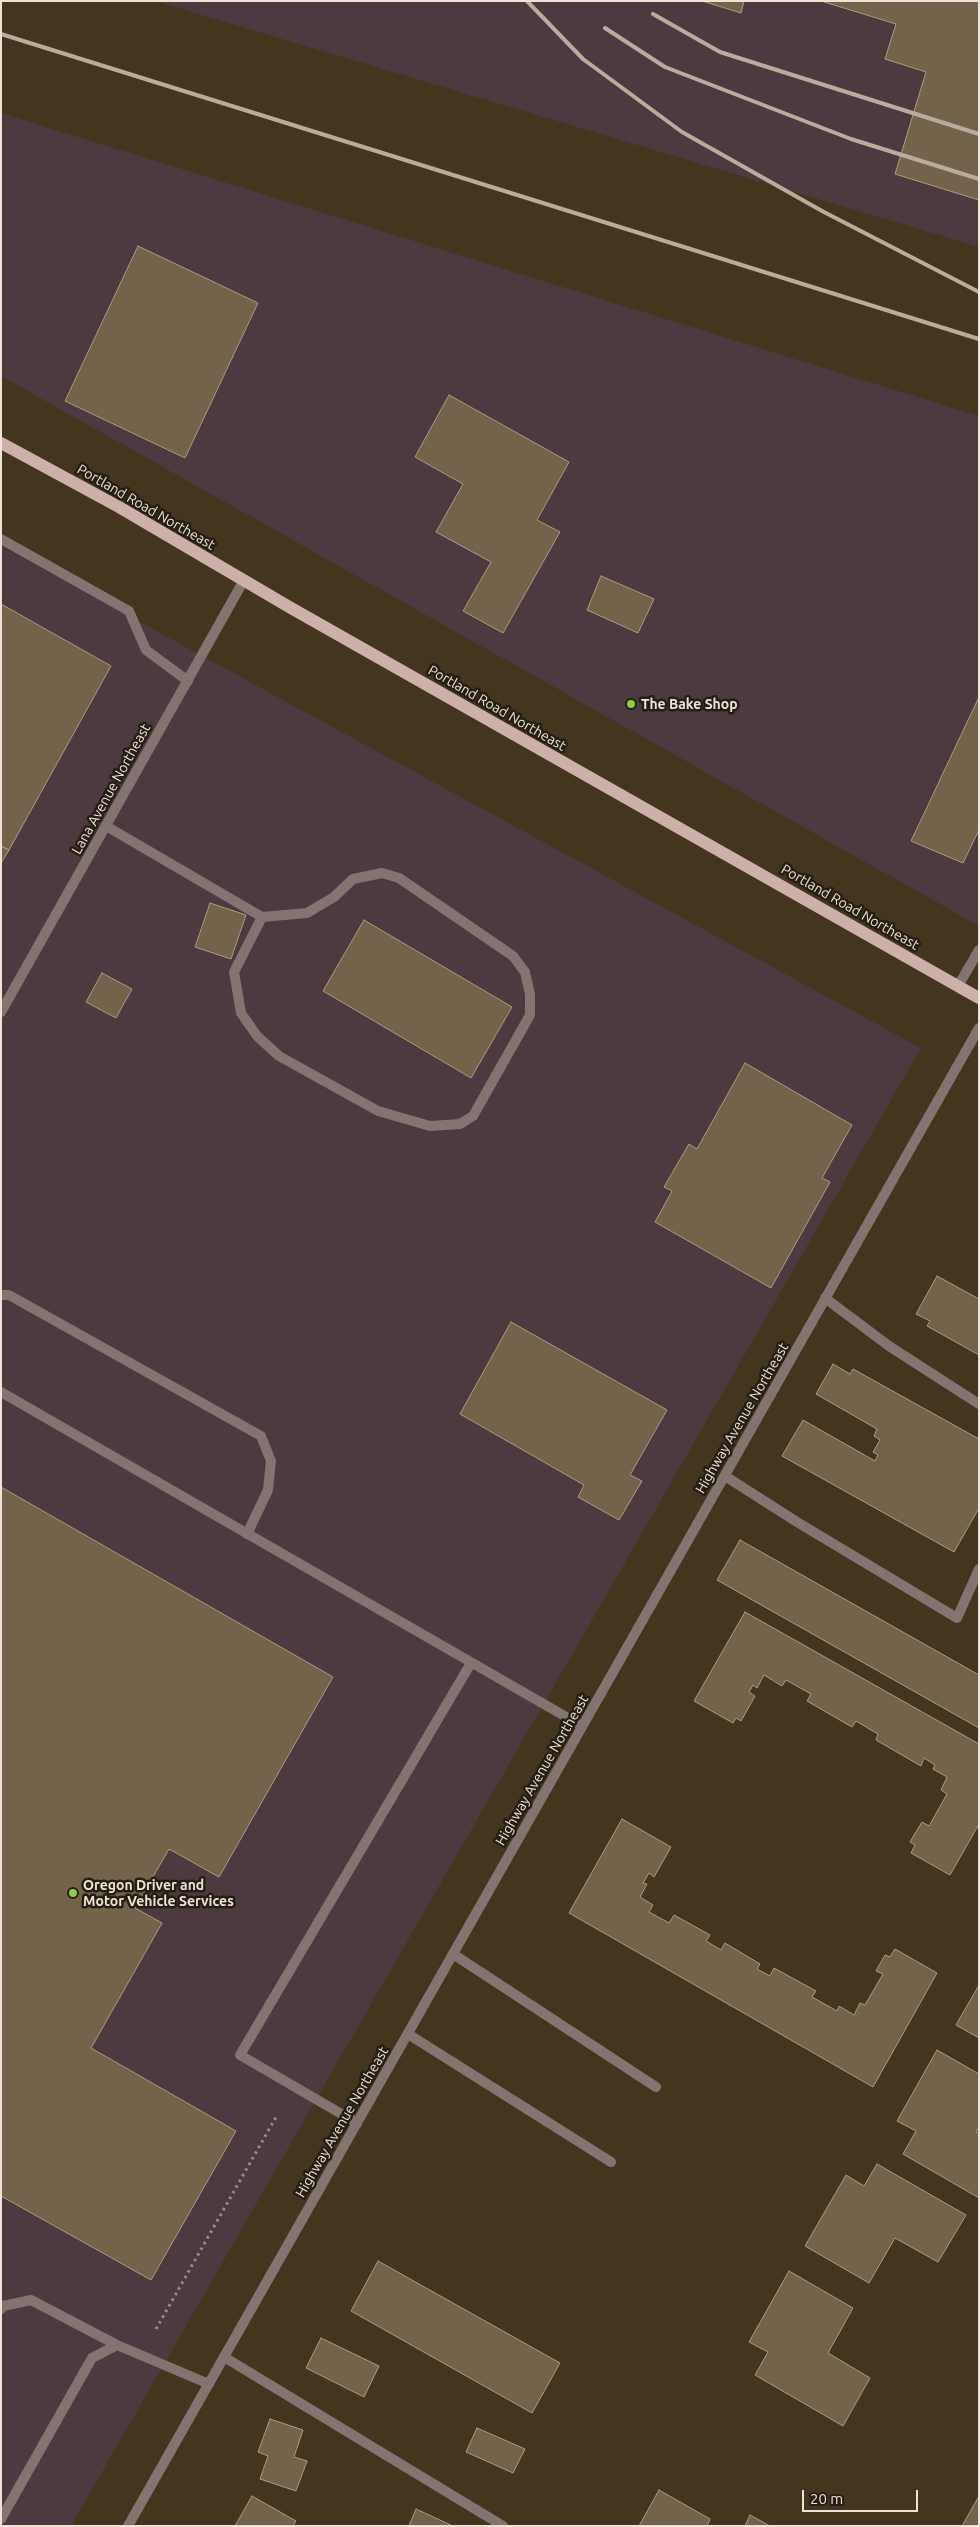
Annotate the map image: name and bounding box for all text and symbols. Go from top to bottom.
street label: Portland Road Northeast [74,461,218,553]
street label: Portland Road Northeast [425,662,569,754]
place label: The Bake Shop [641,696,738,712]
marker: The Bake Shop [625,698,637,710]
street label: Lana Avenue Northeast [68,721,154,857]
street label: Portland Road Northeast [778,861,922,953]
street label: Highway Avenue Northeast [692,1340,792,1496]
street label: Highway Avenue Northeast [492,1692,592,1848]
place label: Oregon Driver and Motor Vehicle Services [83,1877,234,1910]
marker: Oregon Driver and Motor Vehicle Services [67,1887,79,1899]
street label: Highway Avenue Northeast [292,2044,392,2200]
scale bar [805,2480,921,2512]
text: 20 m [810,2490,843,2507]

